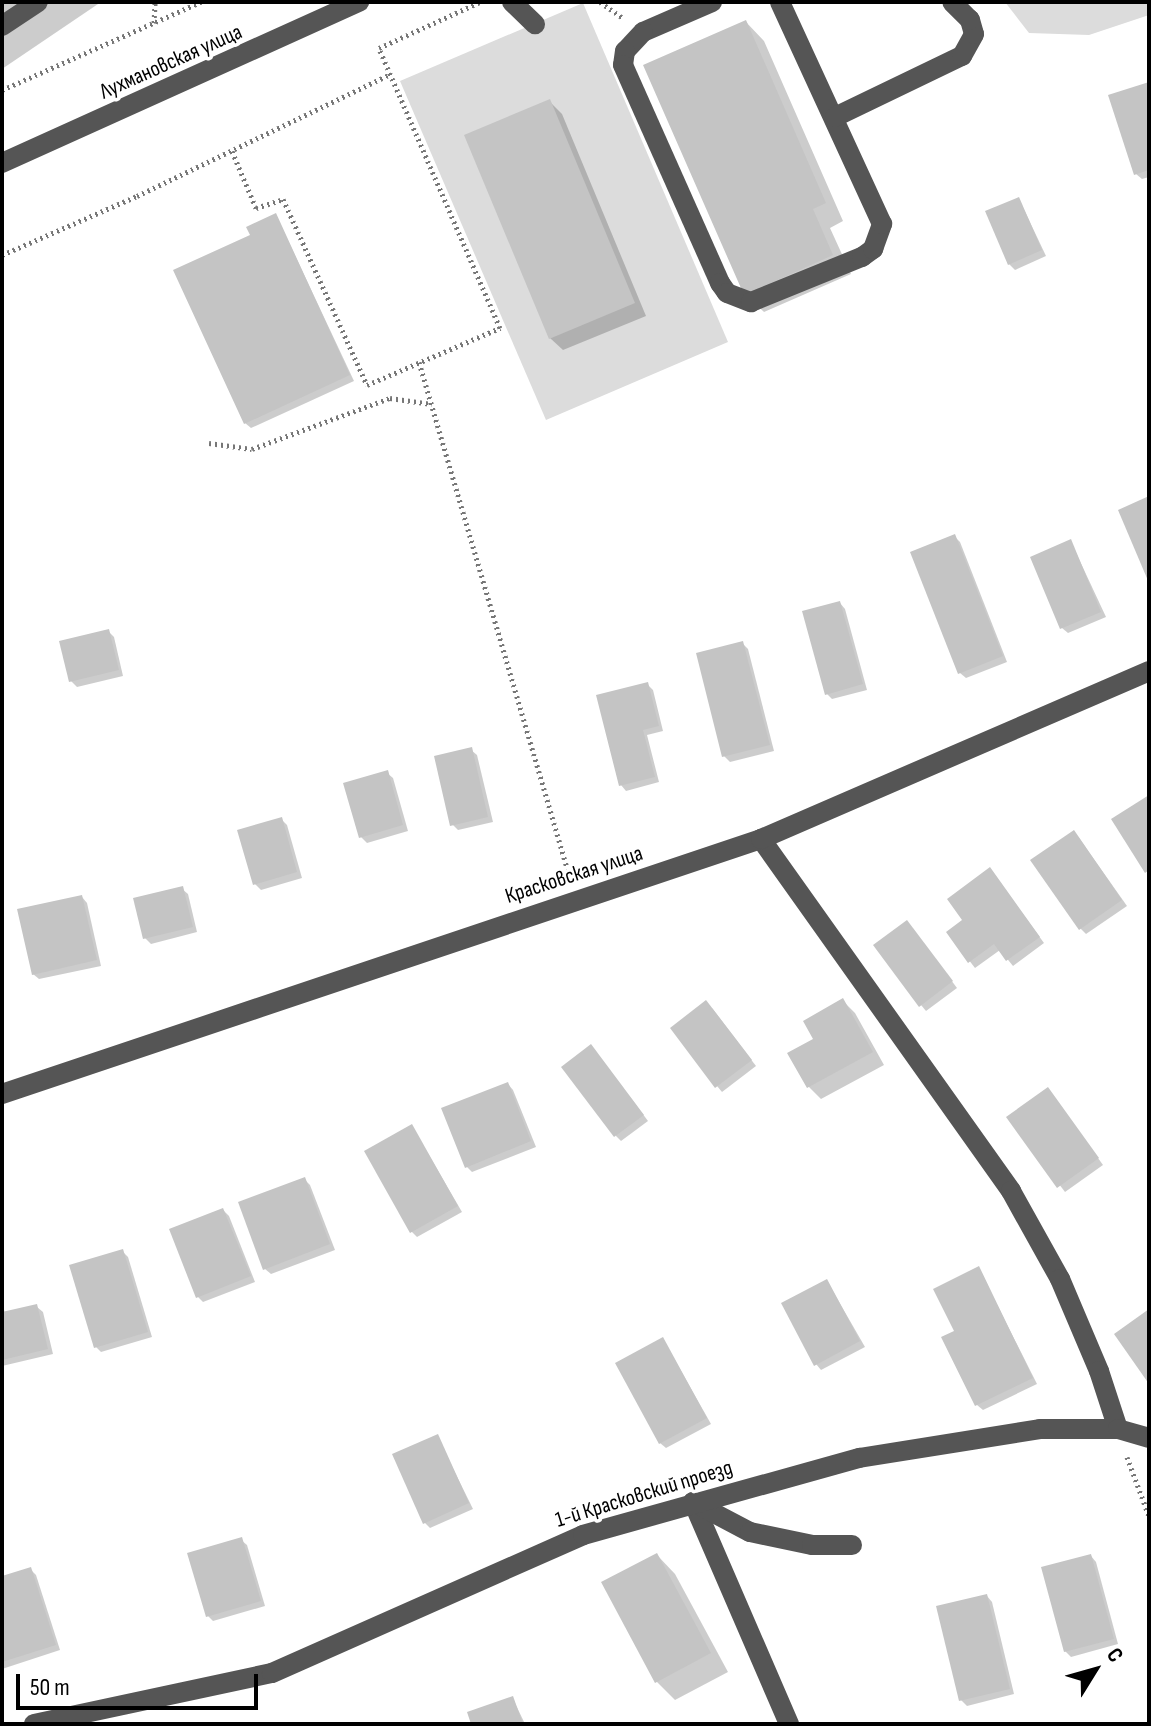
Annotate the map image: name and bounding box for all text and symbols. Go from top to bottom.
street label: Лухмановская улица [96,19,246,105]
street label: Красковская улица [502,840,646,910]
street label: 1-й Красковский проезд [552,1455,736,1533]
north arrow [1055,1630,1135,1710]
text: С [1100,1643,1129,1668]
scale bar [20,1658,262,1708]
text: 50 m [30,1673,70,1702]

